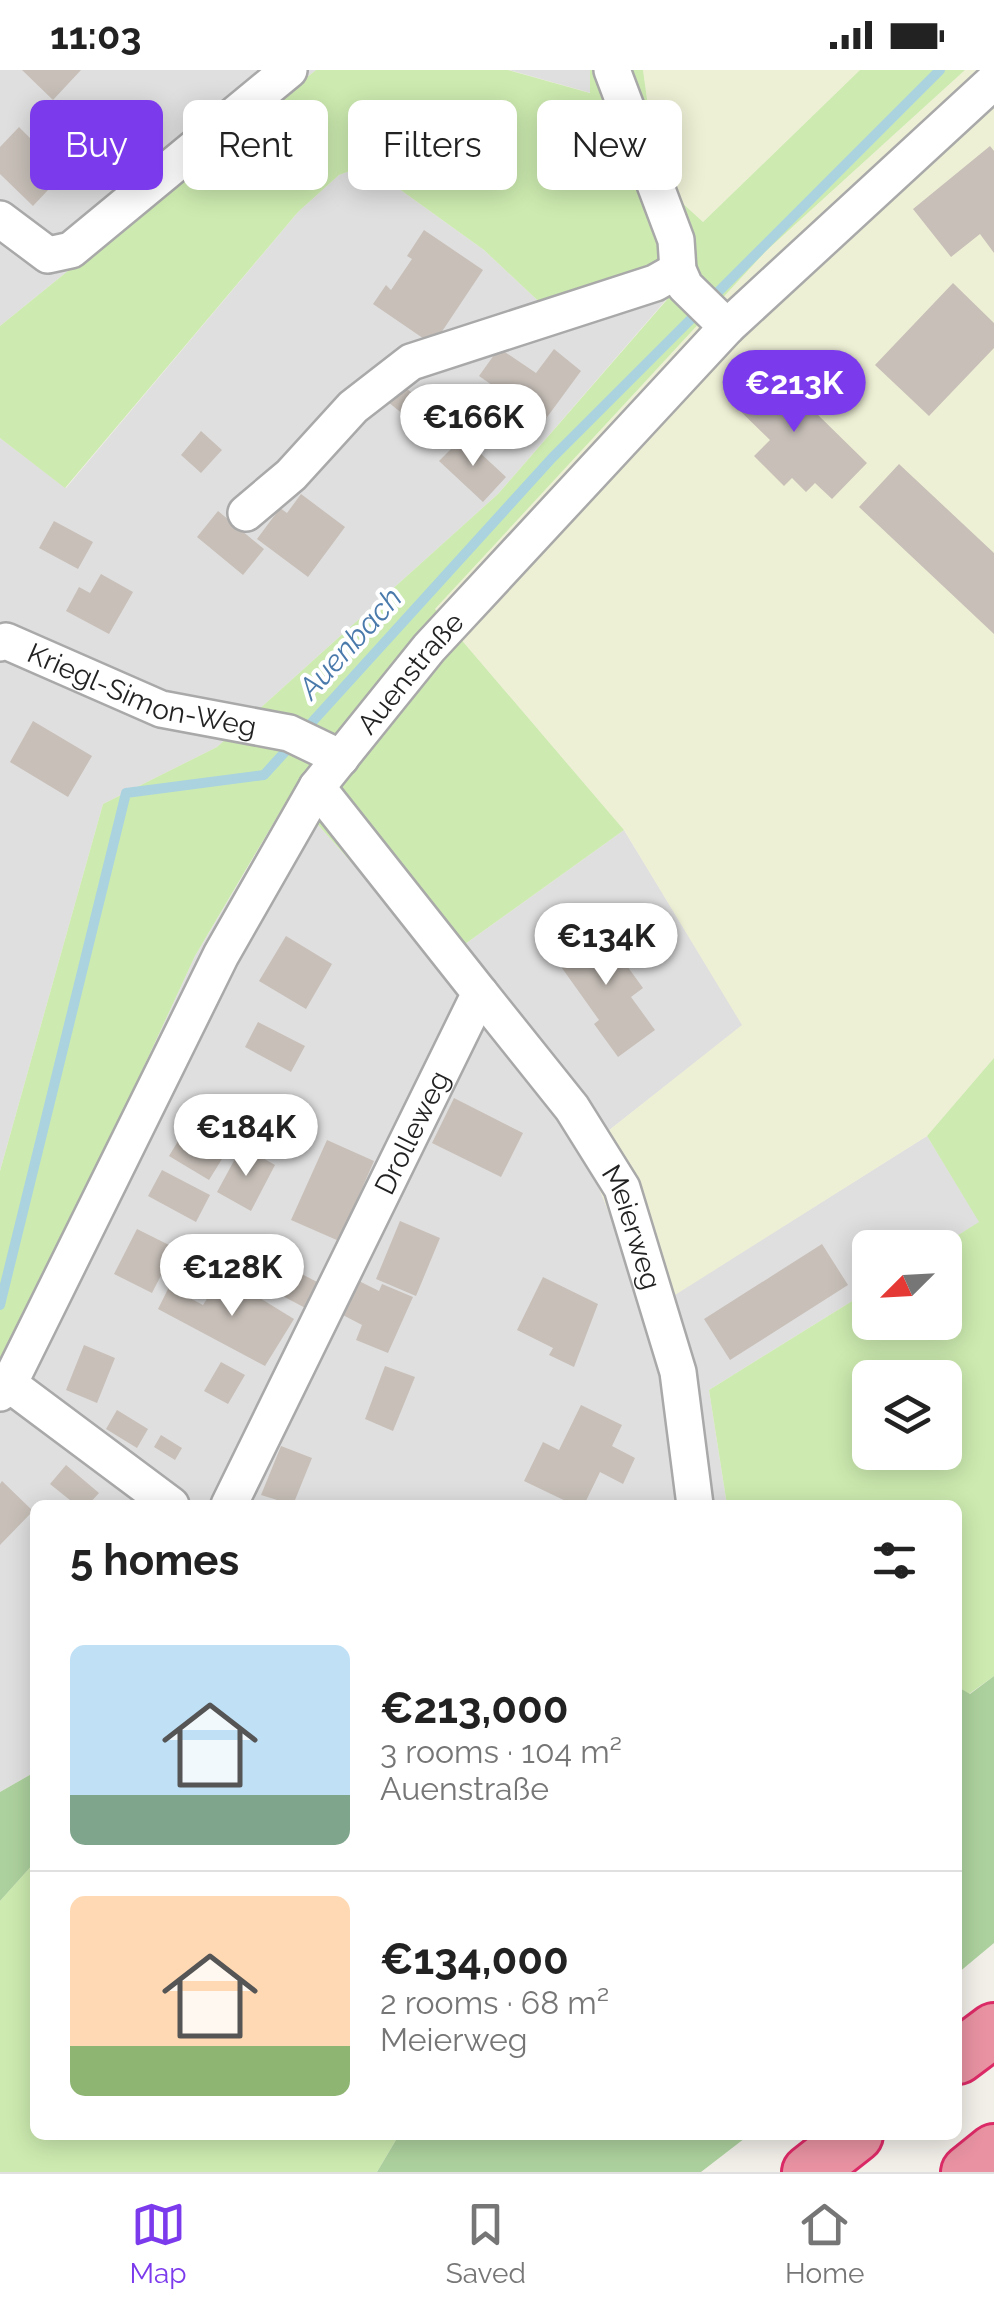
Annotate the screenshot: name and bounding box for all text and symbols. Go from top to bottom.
text: 11:03 [50,13,141,58]
chip: Buy [30,100,163,190]
chip: Rent [183,100,328,190]
chip: Filters [348,100,517,190]
chip: New [537,100,682,190]
pin: €213K [724,350,864,435]
text: €213K [745,364,843,401]
pin: €166K [403,384,543,469]
text: €166K [422,398,524,435]
water label: Auenbach [290,580,409,707]
street label: Auenstraße [350,605,470,740]
street label: Kriegl-Simon-Weg [23,636,259,743]
pin: €134K [536,903,676,988]
text: €134K [557,917,655,954]
street label: Drolleweg [367,1065,456,1200]
pin: €184K [176,1094,316,1179]
text: €184K [196,1108,296,1145]
street label: Meierweg [595,1159,668,1293]
north arrow [852,1230,962,1340]
map controls [852,1230,962,1470]
pin: €128K [162,1234,302,1319]
text: €128K [182,1248,282,1285]
button: layers [852,1360,962,1470]
icon: filters [867,1533,922,1588]
text: 5 homes [70,1536,239,1585]
text: €213,000 [380,1684,569,1733]
icon: home [150,1685,270,1805]
text: 3 rooms · 104 m² [380,1733,622,1770]
text: Auenstraße [380,1770,549,1807]
text: €134,000 [380,1935,569,1984]
icon: home [150,1936,270,2056]
text: 2 rooms · 68 m² [380,1984,609,2021]
text: Meierweg [380,2021,528,2058]
tab: Map [130,2197,187,2290]
tab: Saved [446,2197,526,2290]
tab: Home [785,2197,864,2290]

